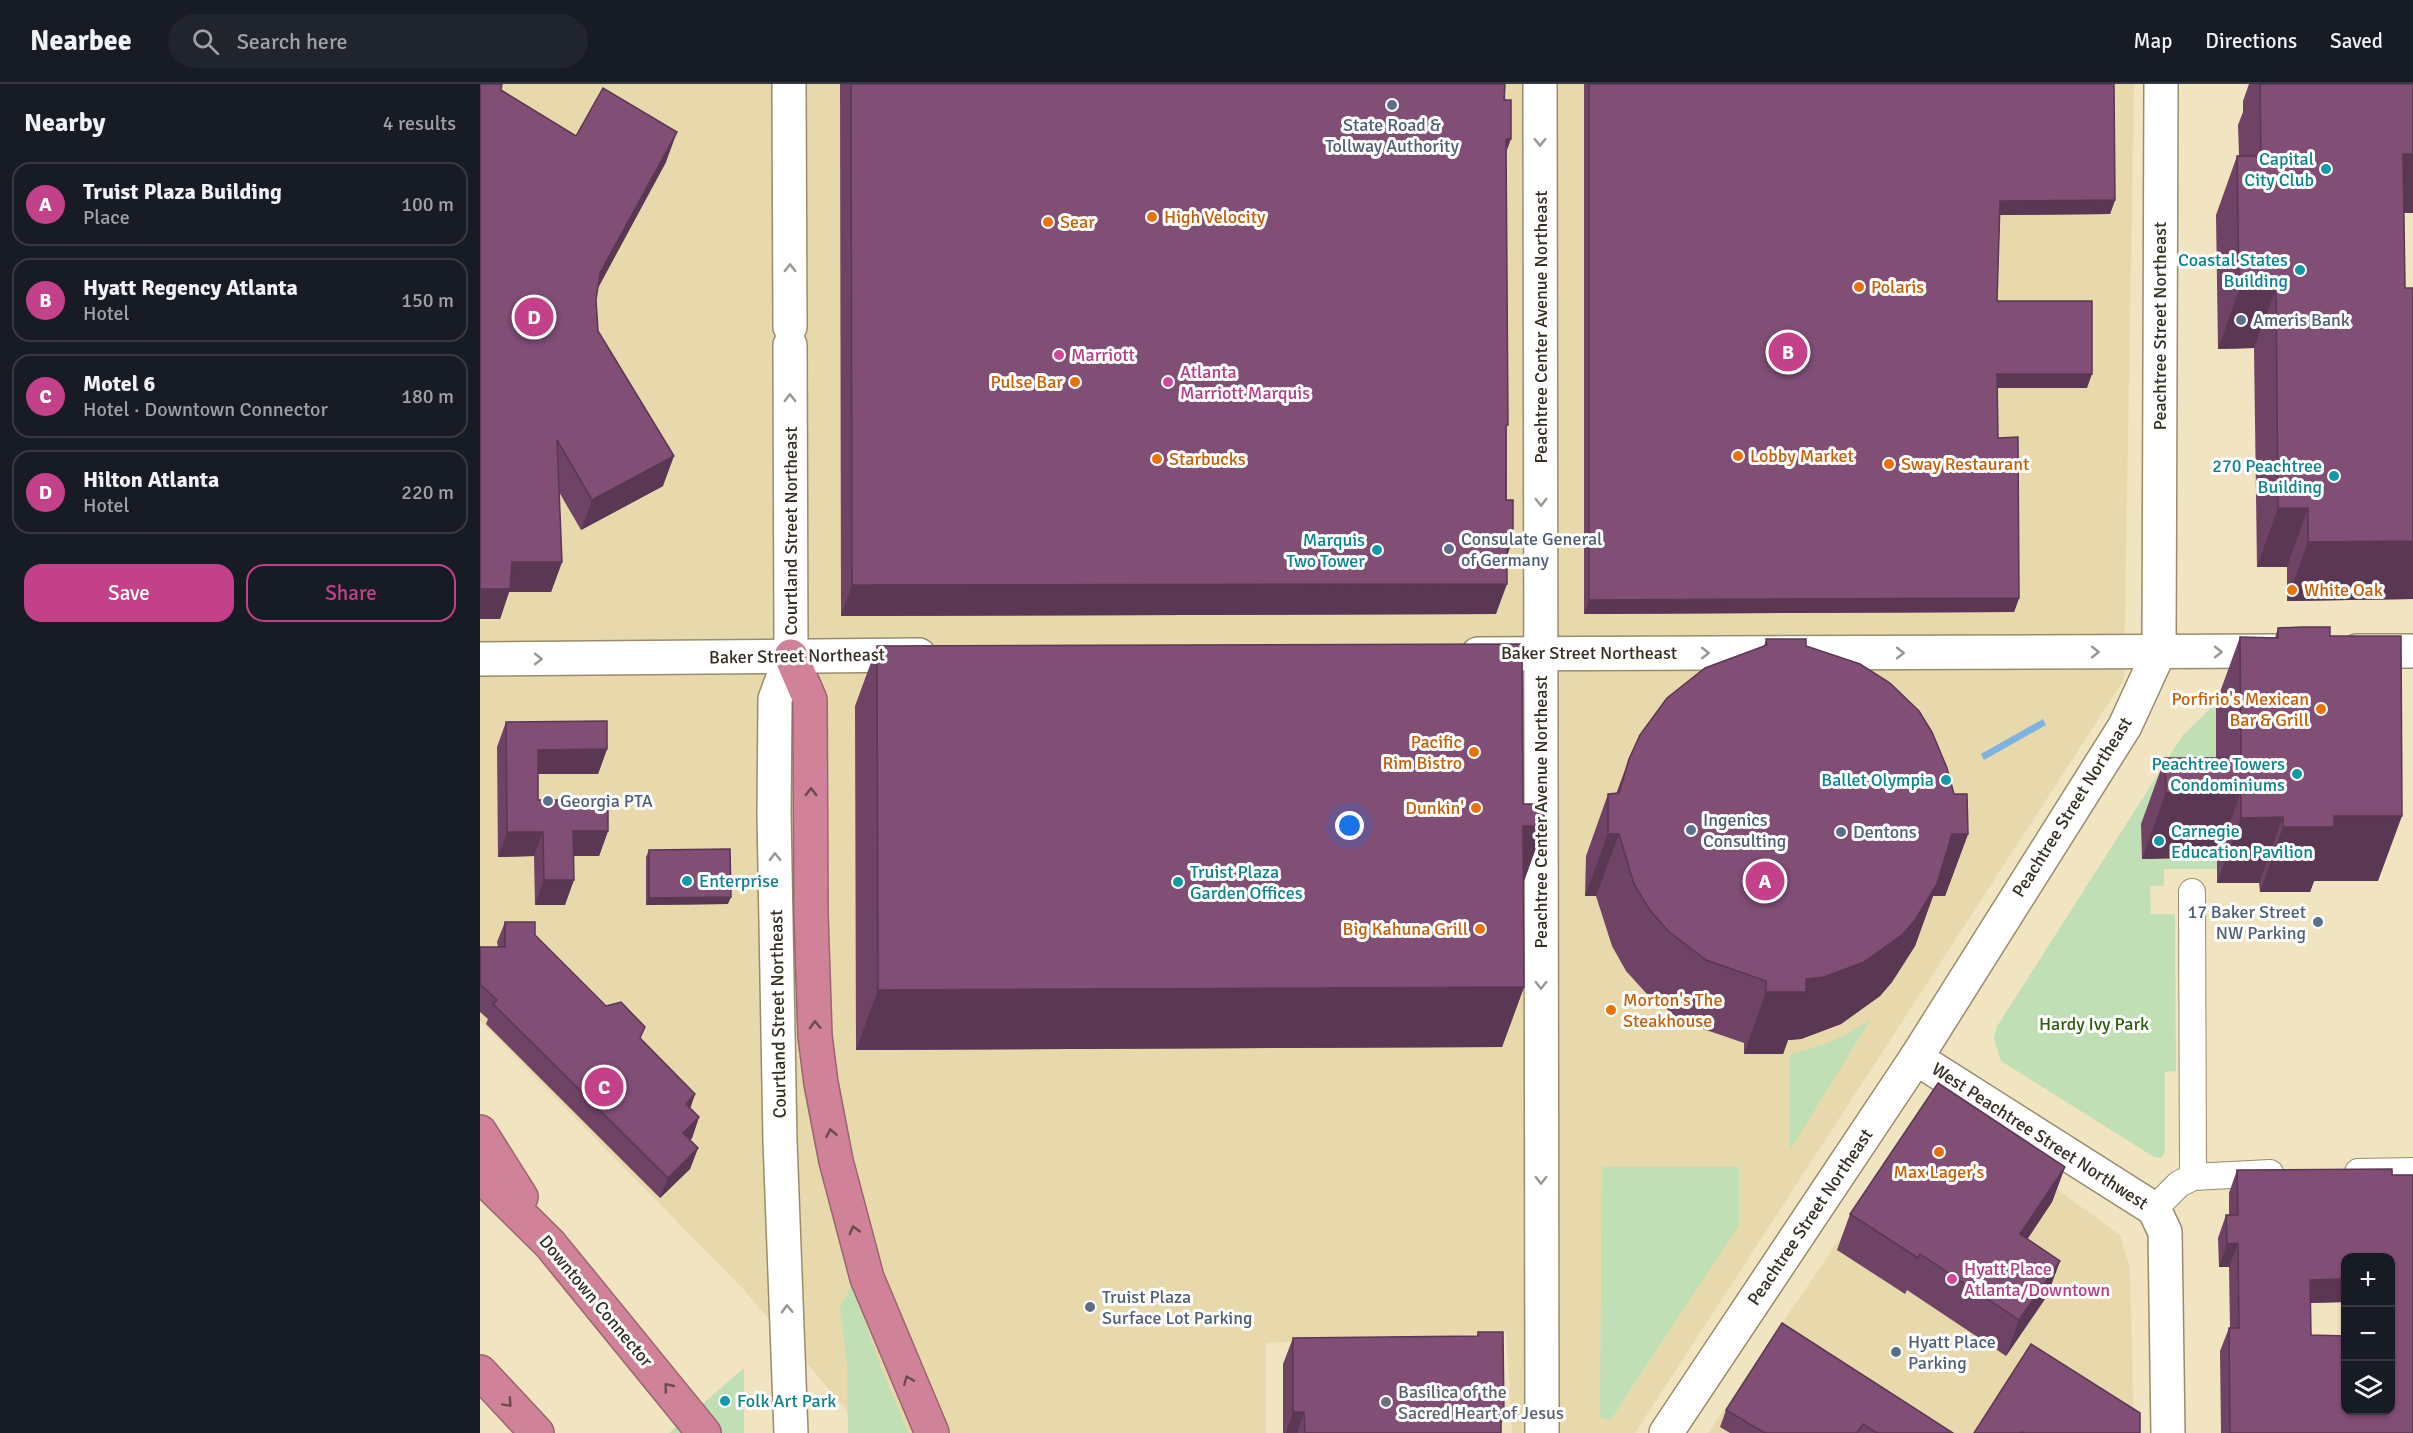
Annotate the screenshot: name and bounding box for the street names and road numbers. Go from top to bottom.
street label: Peachtree Center Avenue Northeast [1530,190,1552,464]
street label: Peachtree Street Northeast [2149,222,2171,430]
street label: Courtland Street Northeast [780,427,802,635]
street label: Baker Street Northeast [1501,642,1677,664]
street label: Baker Street Northeast [709,643,885,669]
street label: Peachtree Center Avenue Northeast [1530,675,1552,949]
street label: Peachtree Street Northeast [2007,713,2137,901]
street label: Courtland Street Northeast [765,909,791,1119]
street label: West Peachtree Street Northwest [1928,1058,2152,1214]
street label: Peachtree Street Northeast [1743,1124,1877,1310]
street label: Downtown Connector [534,1231,658,1372]

